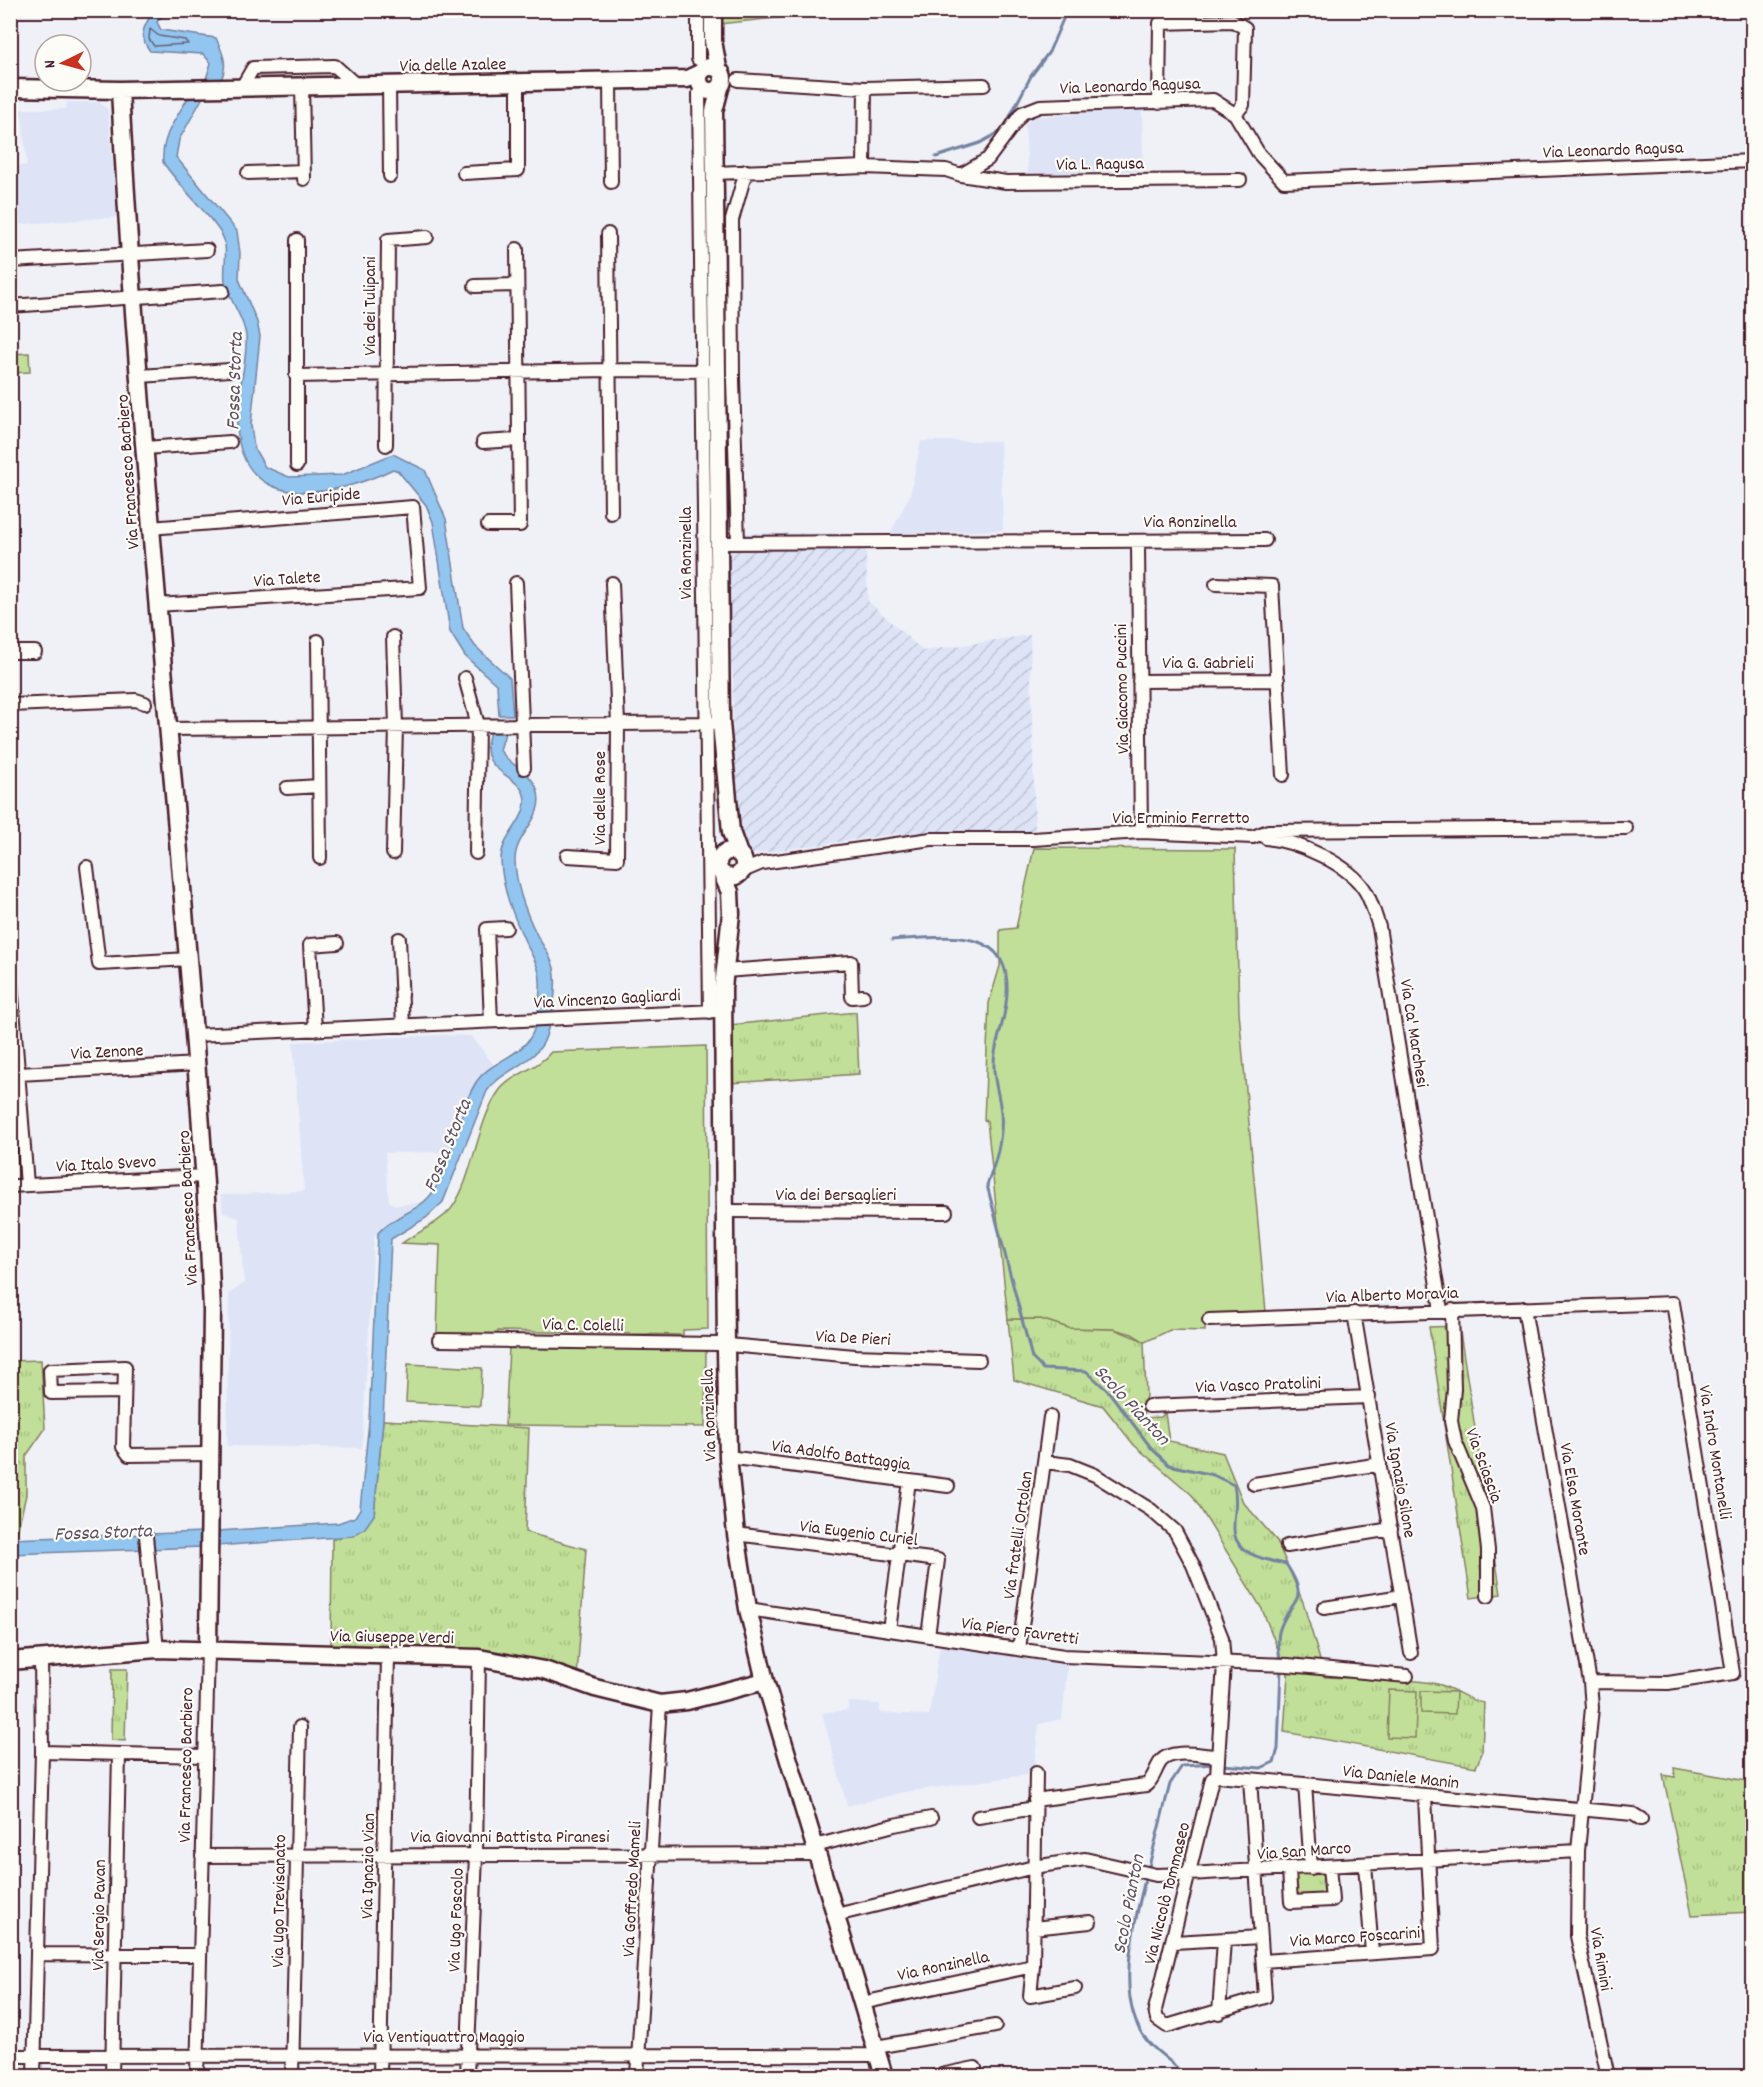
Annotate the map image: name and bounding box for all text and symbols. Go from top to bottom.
north arrow [33,33,93,93]
street label: Via delle Azalee [399,53,507,80]
text: N [39,59,62,69]
street label: Via Leonardo Ragusa [1059,73,1201,102]
street label: Via Leonardo Ragusa [1542,137,1684,166]
street label: Via L. Ragusa [1056,152,1145,179]
street label: Via dei Tulipani [359,256,384,356]
water label: Fossa Storta [220,330,252,431]
street label: Via Francesco Barbiero [112,393,147,550]
street label: Via Euripide [281,483,361,514]
street label: Via Ronzinella [675,506,700,600]
street label: Via Ronzinella [1144,511,1237,536]
street label: Via Talete [253,566,321,595]
street label: Via Giacomo Puccini [1110,624,1137,754]
street label: Via G. Gabrieli [1162,652,1254,677]
street label: Via delle Rose [589,751,614,845]
street label: Via Erminio Ferretto [1112,807,1250,832]
street label: Via Ca' Marchesi [1392,977,1433,1089]
street label: Via Vincenzo Gagliardi [533,984,681,1017]
street label: Via Zenone [70,1039,144,1068]
water label: Fossa Storta [417,1094,481,1197]
street label: Via Francesco Barbiero [173,1130,206,1286]
street label: Via Italo Svevo [55,1150,157,1181]
street label: Via dei Bersaglieri [776,1184,896,1209]
street label: Via Alberto Moravia [1325,1282,1459,1311]
street label: Via C. Colelli [542,1313,624,1340]
street label: Via De Pieri [815,1325,891,1354]
water label: Scolo Pianton [1086,1360,1176,1453]
street label: Via Ronzinella [696,1367,725,1462]
street label: Via Vasco Pratolini [1195,1372,1321,1401]
street label: Via Indro Montanelli [1691,1383,1736,1521]
street label: Via Ignazio Silone [1376,1421,1421,1540]
street label: Via Sciascia [1458,1425,1508,1507]
street label: Via Adolfo Battaggia [770,1434,912,1479]
street label: Via Elsa Morante [1551,1441,1596,1558]
street label: Via fratelli Ortolan [998,1470,1041,1601]
street label: Via Eugenio Curiel [798,1515,920,1554]
water label: Fossa Storta [54,1518,154,1550]
street label: Via Piero Favretti [960,1612,1080,1653]
street label: Via Giuseppe Verdi [330,1625,454,1652]
street label: Via Francesco Barbiero [174,1687,201,1843]
street label: Via Daniele Manin [1341,1760,1460,1797]
street label: Via Ignazio Vian [356,1813,383,1919]
street label: Via Niccolò Tommaseo [1139,1820,1198,1967]
street label: Via Goffredo Mameli [617,1821,650,1958]
street label: Via Giovanni Battista Piranesi [411,1826,609,1851]
street label: Via Ugo Trevisanato [267,1834,294,1968]
street label: Via San Marco [1256,1837,1352,1868]
water label: Scolo Pianton [1107,1852,1153,1957]
street label: Via Sergio Pavan [87,1859,114,1971]
street label: Via Ugo Foscolo [443,1867,472,1973]
street label: Via Marco Foscarini [1289,1921,1421,1956]
street label: Via Rimini [1582,1926,1617,1993]
street label: Via Ronzinella [895,1945,992,1989]
street label: Via Ventiquattro Maggio [363,2026,525,2051]

